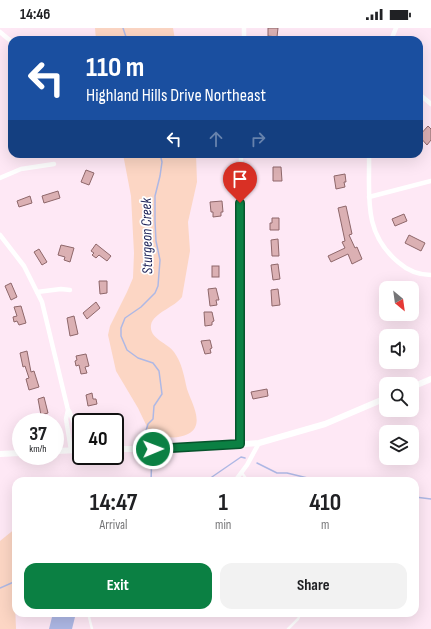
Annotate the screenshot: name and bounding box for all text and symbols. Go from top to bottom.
text: 14:46 [20,5,50,24]
text: 110 m [86,51,144,84]
icon: left [20,52,72,104]
text: Highland Hills Drive Northeast [86,85,266,106]
icon: left [163,128,185,150]
icon: ahead [205,128,227,150]
icon: right [247,128,269,150]
pin [223,162,257,203]
icon: arrive [229,168,251,190]
water label: Sturgeon Creek [137,197,157,274]
north arrow [379,281,419,321]
map controls [379,281,419,465]
button: sound [379,329,419,369]
button: search [379,377,419,417]
speed limit sign: 40 [72,413,124,465]
text: 37 [29,422,47,446]
button: layers [379,425,419,465]
position arrow [132,428,174,470]
text: km/h [29,443,47,455]
text: 14:47 [90,488,137,517]
text: 1 [218,488,228,517]
text: 410 [309,488,341,517]
text: Arrival [100,517,127,533]
text: min [215,517,231,533]
text: m [321,517,329,533]
button: Exit [24,563,212,609]
button: Share [220,563,407,609]

